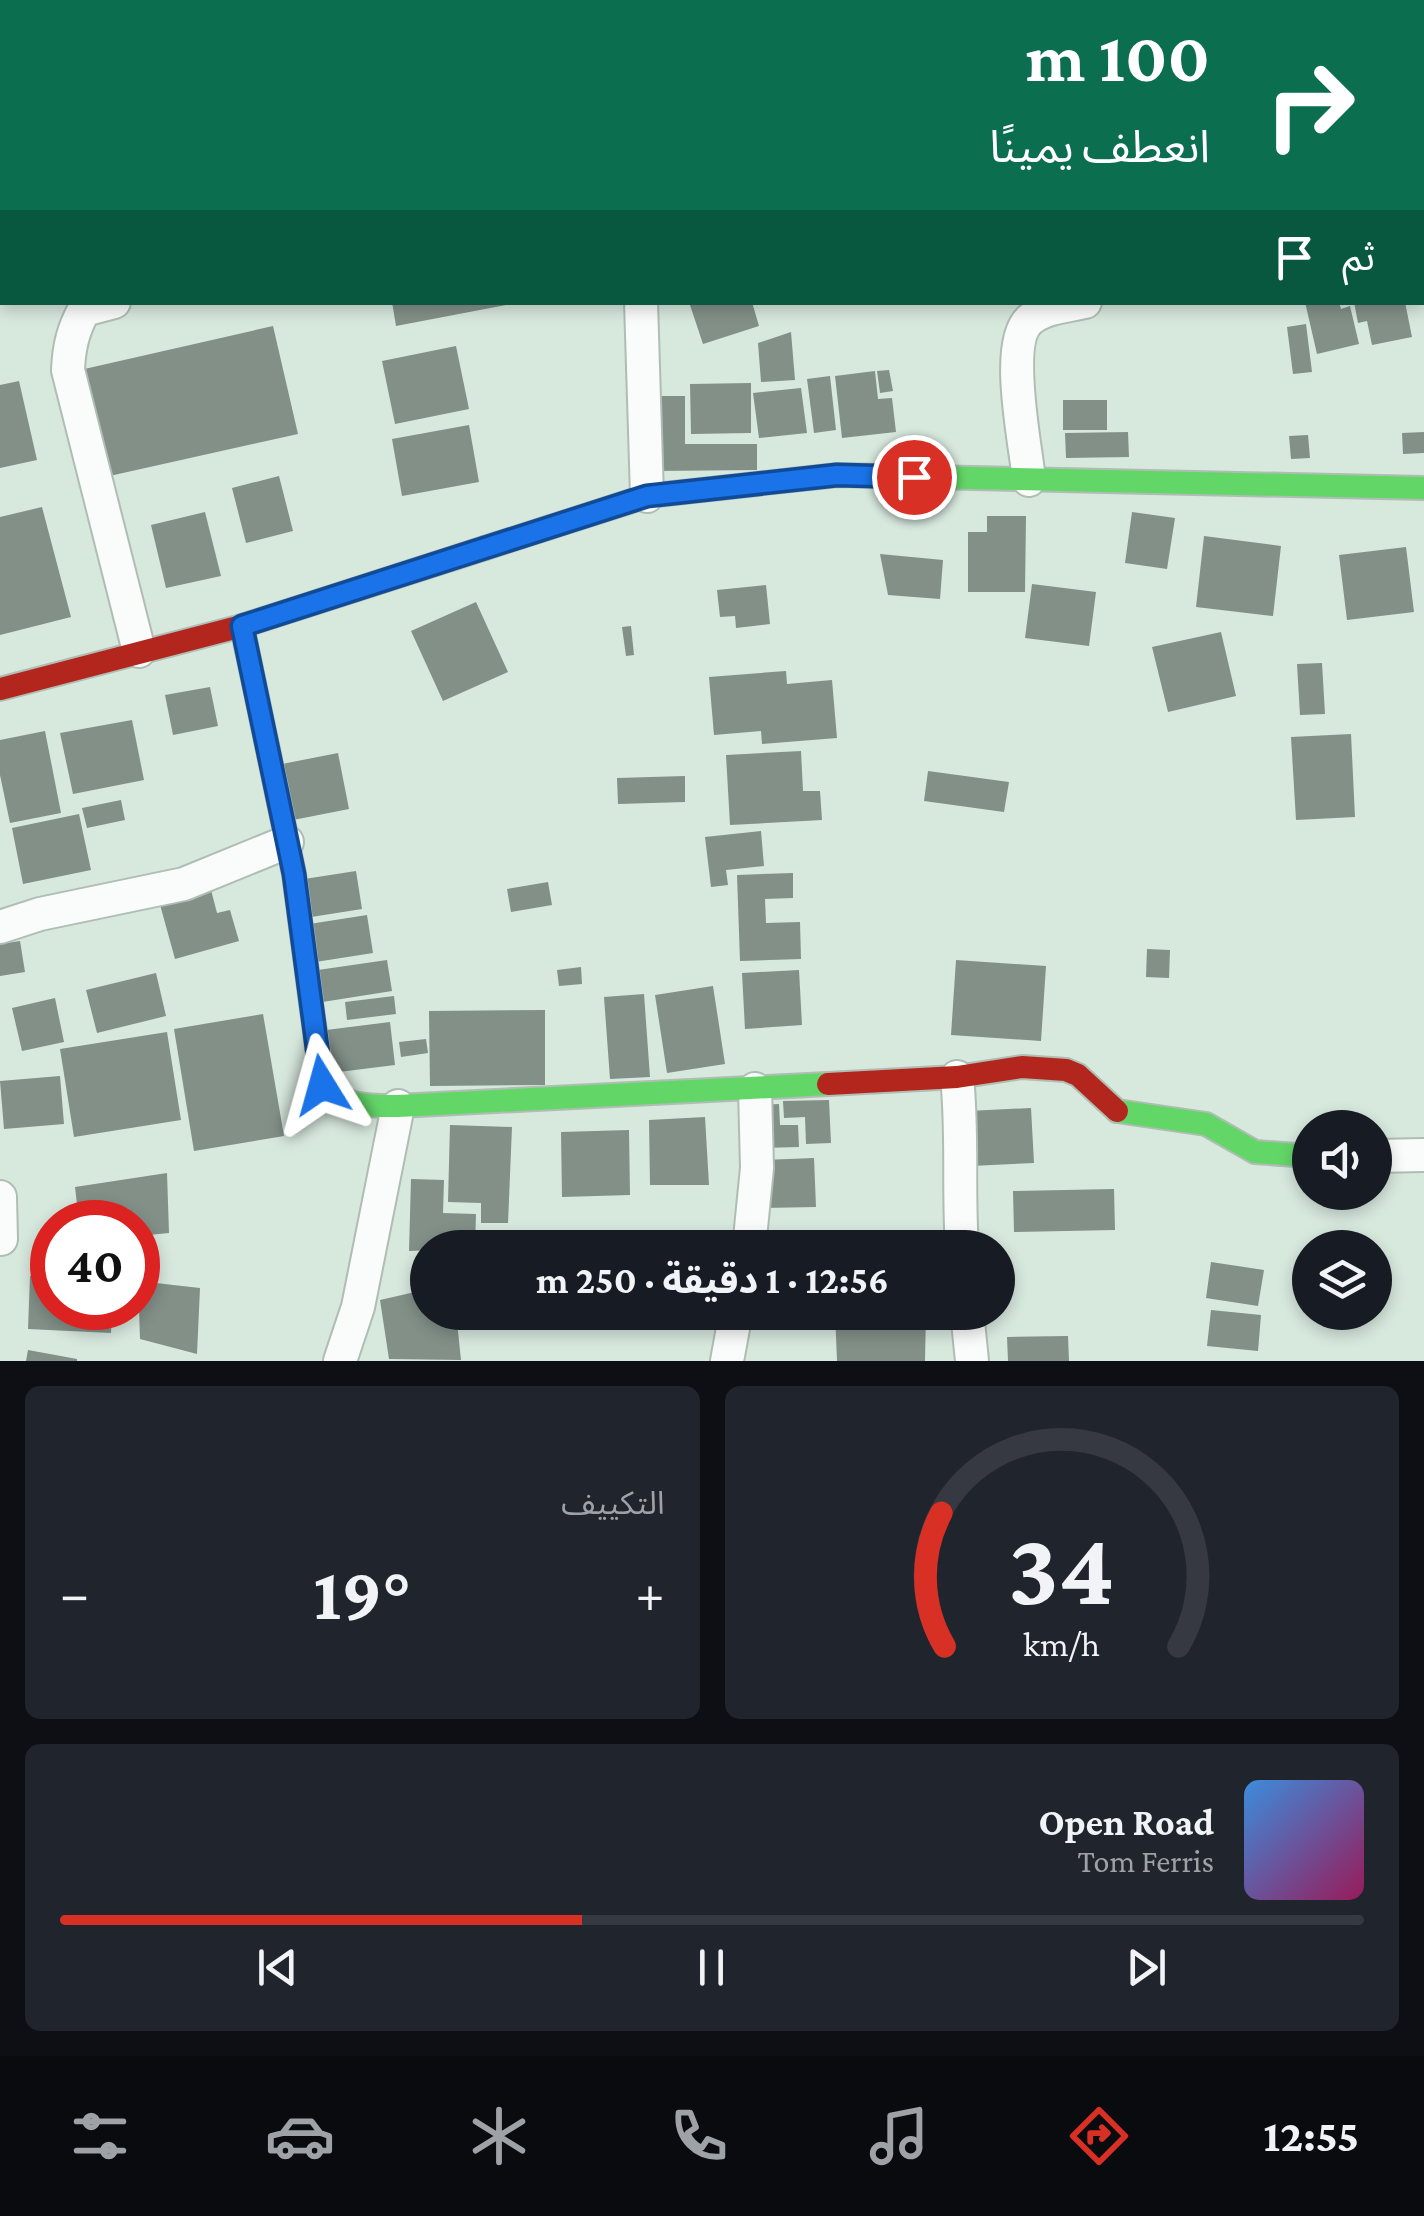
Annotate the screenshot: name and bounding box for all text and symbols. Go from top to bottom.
text: 100 m [1026,18,1210,96]
icon: right [1245,40,1375,170]
text: انعطف يمينًا [989,122,1210,172]
icon: arrive [1267,230,1322,285]
text: ثم [1342,236,1375,278]
pin [872,435,957,520]
icon: arrive [887,450,942,505]
position arrow [270,1033,374,1137]
map controls [1292,1110,1392,1330]
button: sound [1292,1110,1392,1210]
speed limit sign: 40 [30,1200,160,1330]
button: layers [1292,1230,1392,1330]
text: 12:56 · 1 دقيقة · 250 m [536,1259,889,1301]
text: التكييف [561,1485,665,1521]
text: 34 [1008,1511,1115,1626]
text: 19° [313,1552,411,1635]
text: − [60,1563,89,1624]
text: + [635,1563,664,1624]
text: km/h [1023,1624,1100,1664]
text: Open Road [1038,1801,1214,1843]
text: Tom Ferris [1077,1843,1214,1879]
icon: previous [250,1940,305,1995]
icon: pause [684,1940,739,1995]
icon: next [1119,1940,1174,1995]
icon: filters [65,2101,135,2171]
icon: car [265,2101,335,2171]
icon: climate [464,2101,534,2171]
icon: phone [664,2101,734,2171]
icon: music [864,2101,934,2171]
icon: directions [1064,2101,1134,2171]
text: 12:55 [1263,2111,1359,2161]

